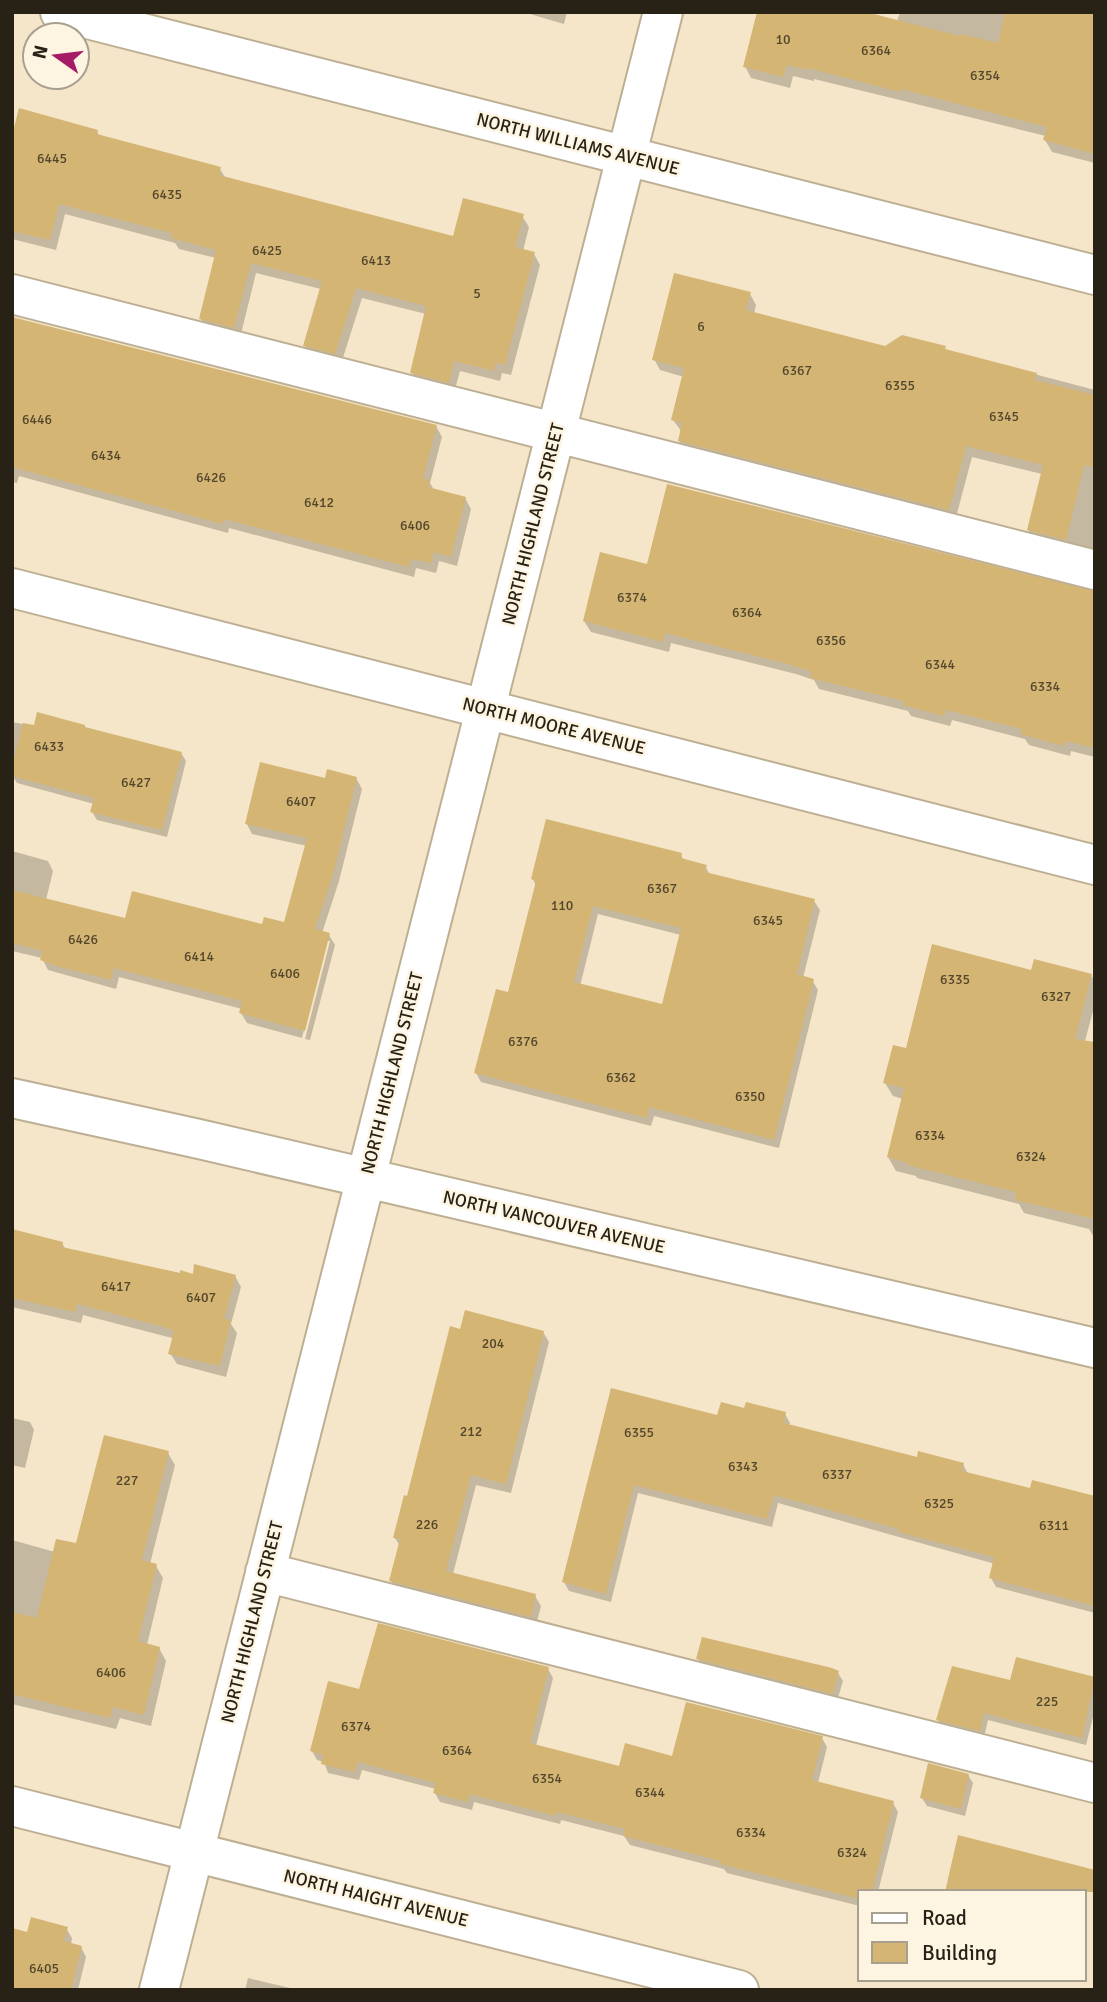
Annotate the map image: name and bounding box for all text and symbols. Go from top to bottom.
north arrow [21,21,91,91]
house number: 10 [775,31,791,48]
house number: 6364 [861,42,892,59]
text: N [27,43,54,61]
house number: 6354 [970,67,1001,84]
street label: NORTH WILLIAMS AVENUE [474,108,682,180]
house number: 6445 [37,150,67,167]
house number: 6435 [152,186,182,203]
house number: 6425 [252,242,282,259]
house number: 6413 [361,252,391,269]
house number: 5 [473,285,481,302]
house number: 6 [697,318,705,335]
house number: 6367 [782,362,812,379]
house number: 6355 [885,377,915,394]
house number: 6345 [989,408,1019,425]
house number: 6446 [22,411,52,428]
street label: NORTH HIGHLAND STREET [497,421,569,627]
house number: 6434 [91,447,122,464]
house number: 6426 [196,469,226,486]
house number: 6412 [304,494,334,511]
house number: 6406 [400,517,430,534]
house number: 6374 [617,589,648,606]
house number: 6364 [732,604,763,621]
house number: 6356 [816,632,846,649]
house number: 6344 [925,656,956,673]
house number: 6334 [1030,678,1061,695]
street label: NORTH MOORE AVENUE [460,693,648,759]
house number: 6433 [34,738,64,755]
house number: 6427 [121,774,151,791]
house number: 6407 [286,793,316,810]
house number: 6367 [647,880,677,897]
house number: 110 [551,897,573,914]
house number: 6345 [753,912,783,929]
house number: 6426 [68,931,98,948]
house number: 6414 [184,948,215,965]
house number: 6406 [270,965,300,982]
street label: NORTH HIGHLAND STREET [356,970,428,1176]
house number: 6335 [940,971,970,988]
house number: 6327 [1041,988,1071,1005]
house number: 6376 [508,1033,538,1050]
house number: 6362 [606,1069,636,1086]
house number: 6350 [735,1088,765,1105]
house number: 6334 [915,1127,946,1144]
house number: 6324 [1016,1148,1047,1165]
street label: NORTH VANCOUVER AVENUE [441,1186,667,1258]
house number: 6417 [101,1278,131,1295]
house number: 6407 [186,1289,216,1306]
house number: 204 [482,1335,505,1352]
house number: 212 [460,1423,482,1440]
house number: 6355 [624,1424,654,1441]
house number: 6343 [728,1458,758,1475]
house number: 6337 [822,1466,852,1483]
house number: 227 [116,1472,138,1489]
house number: 6325 [924,1495,954,1512]
house number: 226 [416,1516,438,1533]
house number: 6311 [1039,1517,1069,1534]
street label: NORTH HIGHLAND STREET [216,1519,288,1725]
house number: 6406 [96,1664,126,1681]
house number: 225 [1036,1693,1058,1710]
house number: 6374 [341,1718,372,1735]
house number: 6364 [442,1742,473,1759]
house number: 6354 [532,1770,563,1787]
house number: 6344 [635,1784,666,1801]
house number: 6334 [736,1824,767,1841]
house number: 6324 [837,1844,868,1861]
street label: NORTH HAIGHT AVENUE [281,1864,471,1932]
legend [858,1890,1086,1981]
text: Road [922,1905,967,1931]
text: Building [922,1940,997,1966]
house number: 6405 [29,1960,59,1977]

